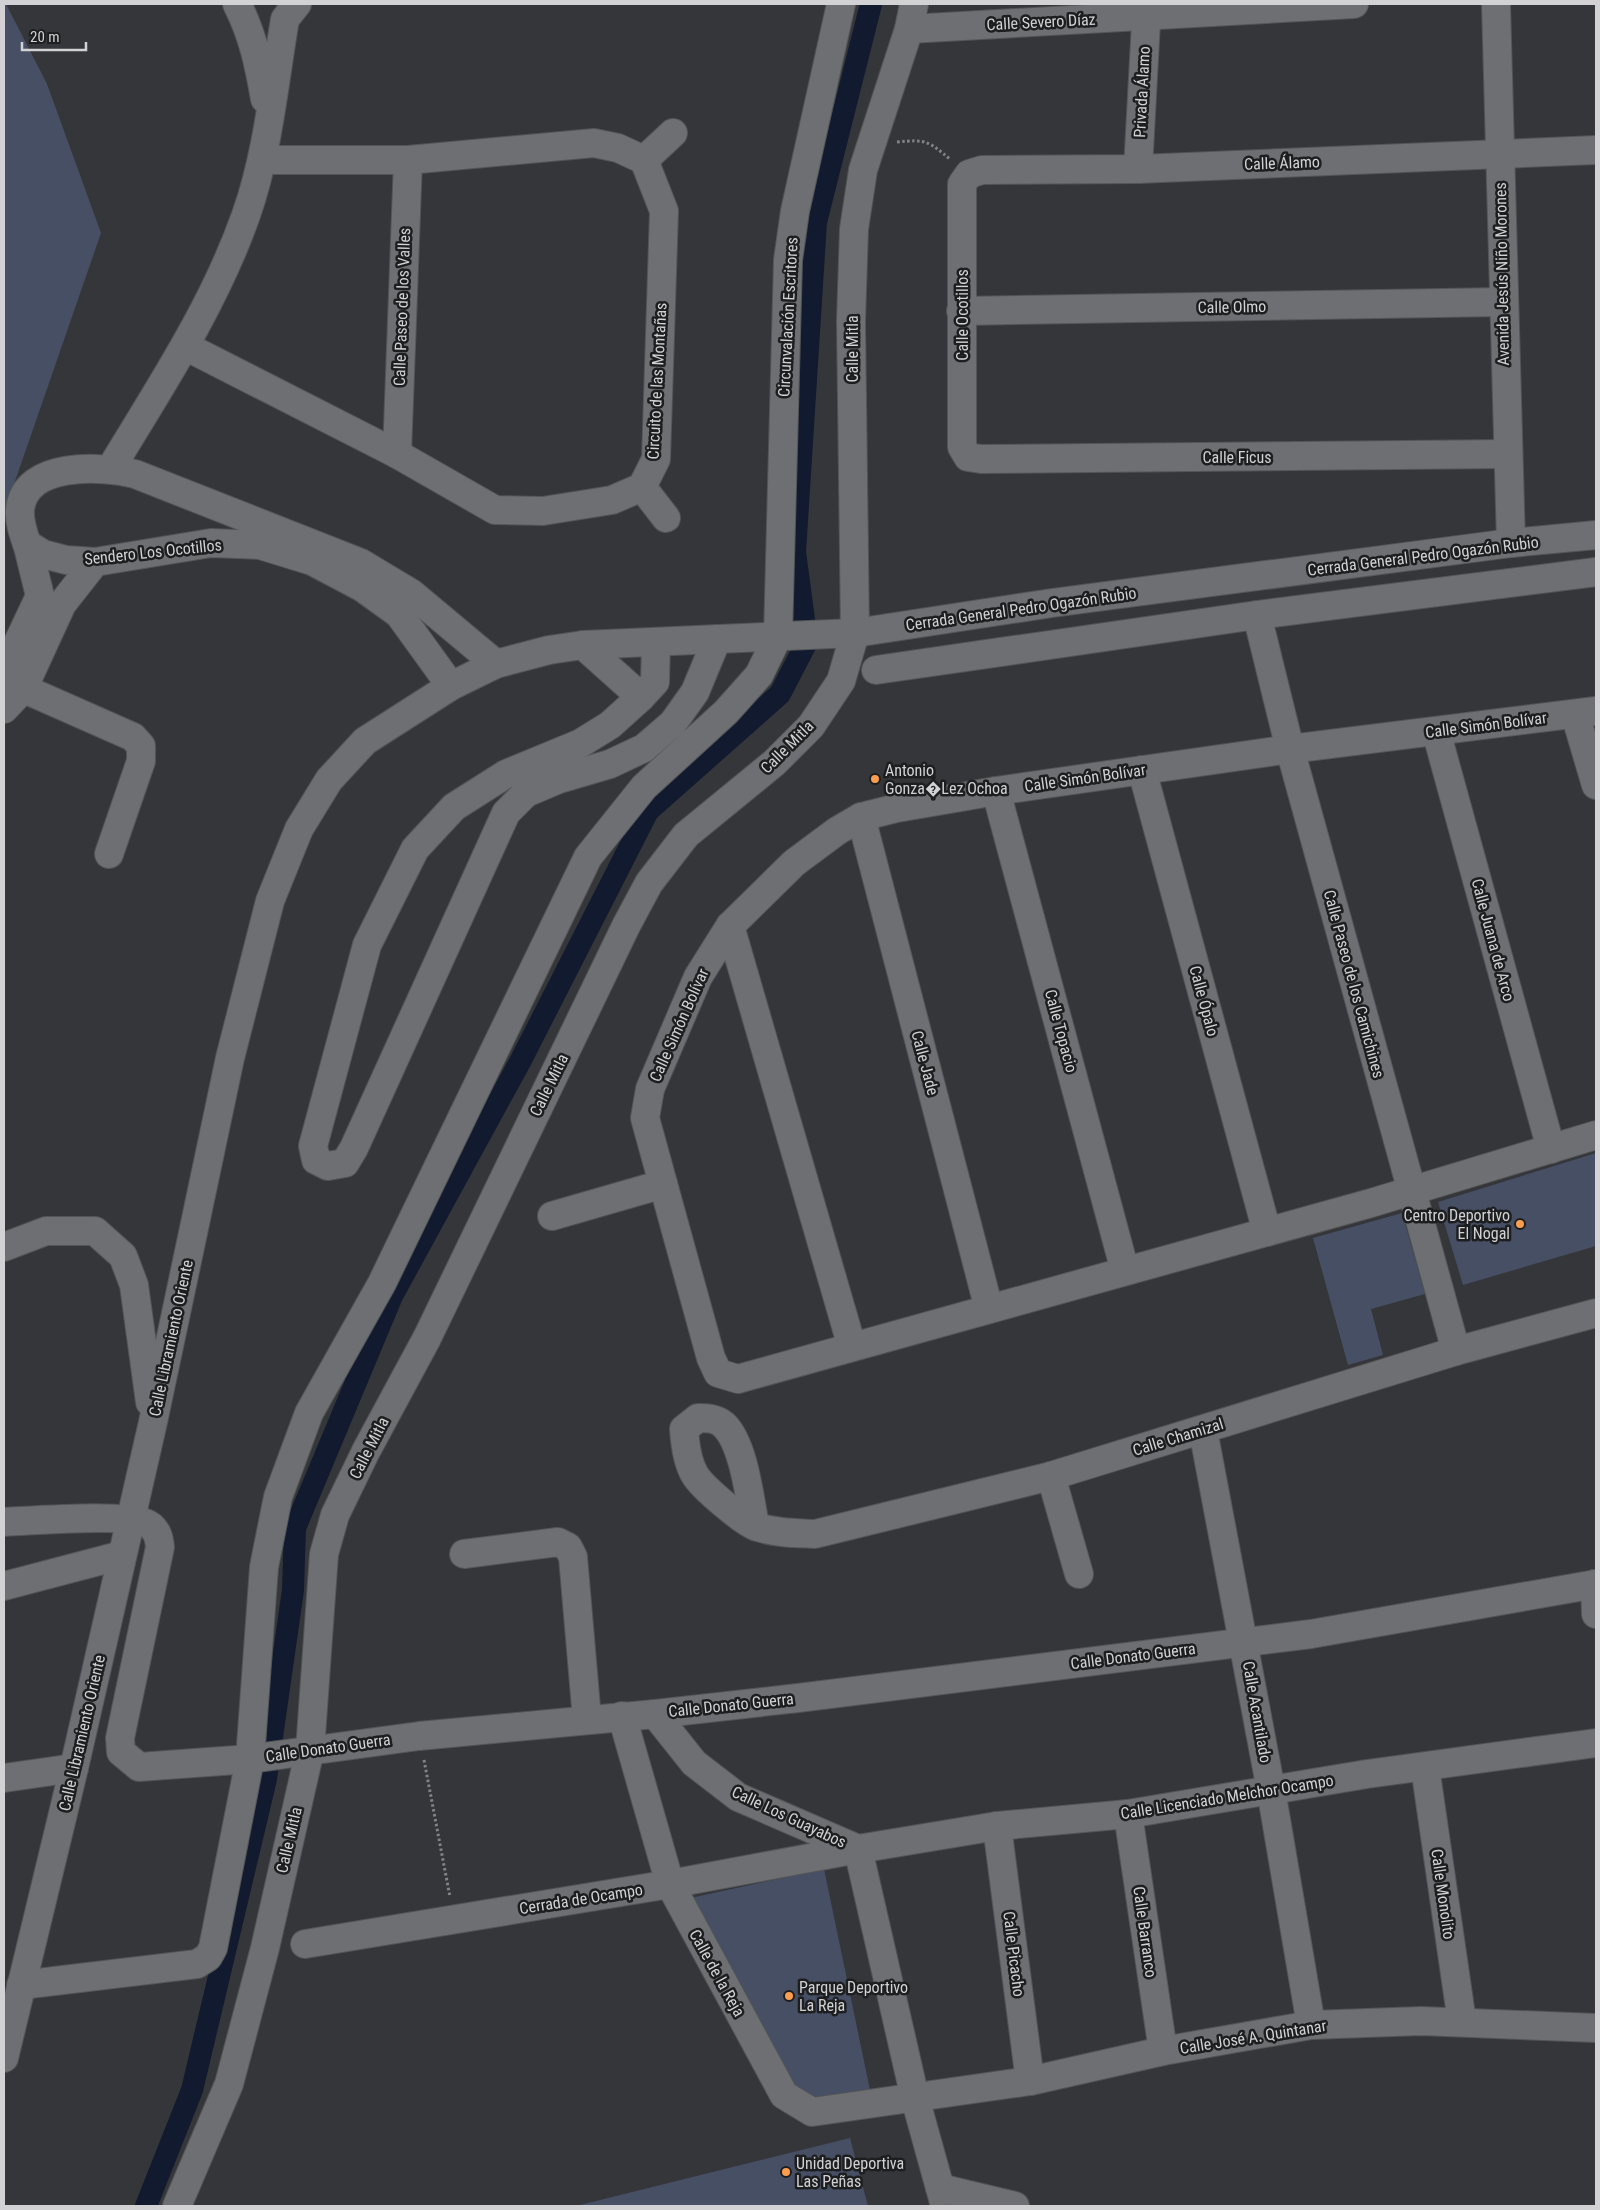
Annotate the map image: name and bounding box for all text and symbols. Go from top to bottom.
street label: Calle Severo Díaz [986,10,1096,34]
scale bar [22,20,86,52]
text: 20 m [30,28,60,46]
street label: Privada Álamo [1130,46,1154,138]
street label: Calle Álamo [1244,152,1320,174]
street label: Avenida Jesús Niño Morones [1491,182,1513,366]
street label: Calle Paseo de los Valles [390,228,414,386]
street label: Circunvalación Escritores [774,237,802,397]
street label: Calle Ocotillos [953,269,972,361]
street label: Calle Olmo [1198,297,1266,317]
street label: Circuito de las Montañas [643,302,671,460]
street label: Calle Mitla [843,315,862,383]
street label: Calle Ficus [1202,448,1272,467]
street label: Cerrada General Pedro Ogazón Rubio [1306,532,1540,580]
street label: Sendero Los Ocotillos [83,535,223,569]
street label: Cerrada General Pedro Ogazón Rubio [904,583,1138,635]
street label: Calle Simón Bolívar [1424,708,1548,742]
street label: Calle Mitla [757,717,817,777]
street label: Calle Simón Bolívar [1023,760,1147,796]
place label: Antonio Gonza�Lez Ochoa [885,761,1008,799]
marker: Antonio Gonza�Lez Ochoa [869,773,881,785]
street label: Calle Juana de Arco [1468,877,1518,1003]
street label: Calle Paseo de los Camichines [1320,888,1388,1080]
street label: Calle Ópalo [1185,963,1223,1038]
street label: Calle Simón Bolívar [645,965,713,1085]
street label: Calle Topacio [1041,987,1081,1075]
street label: Calle Jade [907,1029,943,1097]
street label: Calle Mitla [526,1051,572,1119]
place label: Centro Deportivo El Nogal [1404,1206,1510,1243]
marker: Centro Deportivo El Nogal [1514,1218,1526,1230]
street label: Calle Libramiento Oriente [145,1258,197,1418]
street label: Calle Mitla [345,1414,393,1482]
street label: Calle Chamizal [1130,1414,1226,1460]
street label: Calle Donato Guerra [1069,1639,1197,1673]
street label: Calle Libramiento Oriente [55,1653,109,1813]
street label: Calle Acantilado [1239,1660,1275,1764]
street label: Calle Donato Guerra [667,1689,795,1721]
street label: Calle Donato Guerra [264,1730,392,1766]
street label: Calle Licenciado Melchor Ocampo [1119,1771,1335,1823]
street label: Calle Los Guayabos [729,1782,849,1852]
street label: Calle Mitla [272,1805,306,1875]
street label: Calle Monolito [1427,1848,1459,1940]
street label: Cerrada de Ocampo [518,1880,644,1918]
street label: Calle Barranco [1129,1885,1161,1979]
street label: Calle Picacho [999,1910,1029,1998]
street label: Calle de la Reja [685,1926,749,2020]
place label: Parque Deportivo La Reja [799,1978,908,2015]
marker: Parque Deportivo La Reja [783,1990,795,2002]
street label: Calle José A. Quintanar [1178,2016,1328,2058]
place label: Unidad Deportiva Las Peñas [796,2154,904,2191]
marker: Unidad Deportiva Las Peñas [780,2166,792,2178]

